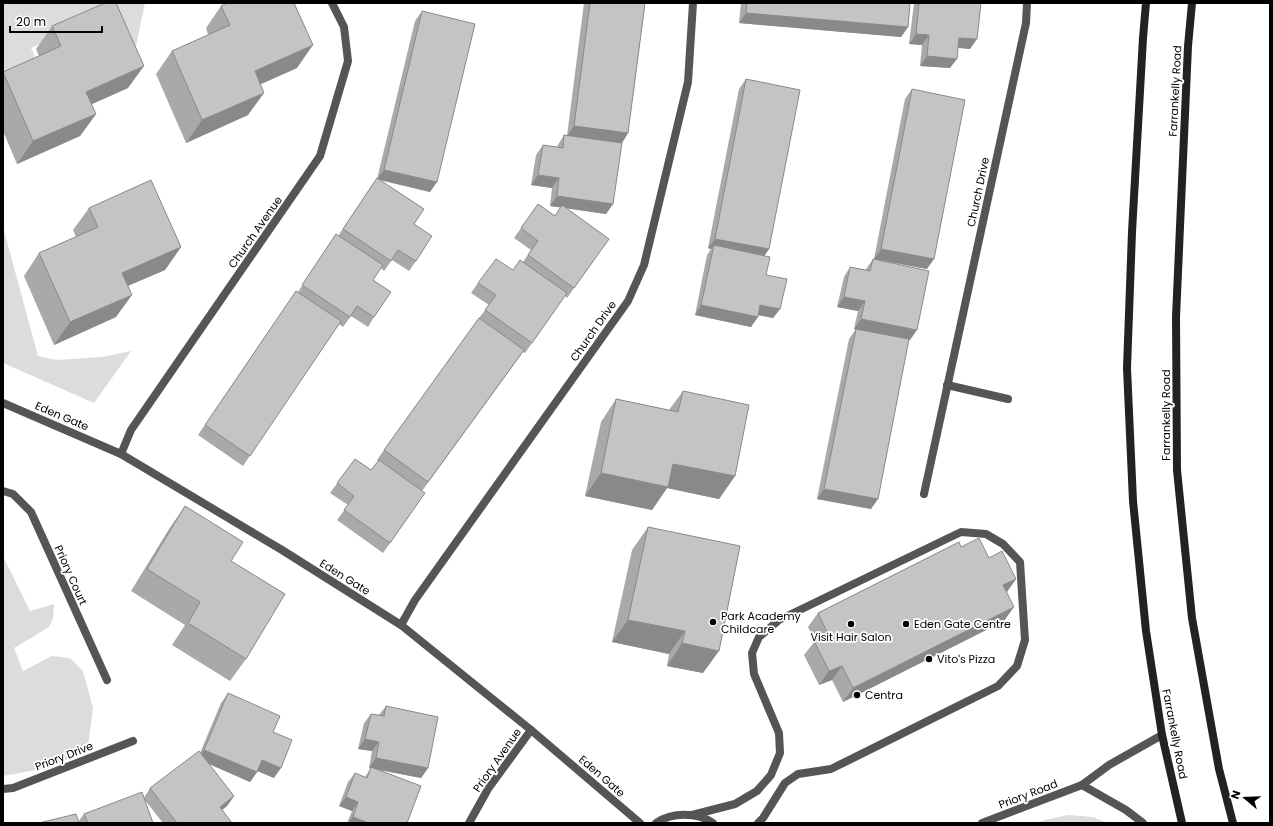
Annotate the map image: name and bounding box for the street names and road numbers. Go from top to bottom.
street label: Farrankelly Road [1165,45,1185,137]
street label: Church Drive [963,155,993,228]
street label: Church Avenue [224,193,286,271]
street label: Church Drive [566,297,620,365]
street label: Farrankelly Road [1158,369,1174,461]
street label: Eden Gate [33,398,91,435]
street label: Priory Court [51,542,91,608]
street label: Eden Gate [317,555,373,599]
street label: Farrankelly Road [1158,688,1192,780]
street label: Priory Avenue [469,725,525,795]
street label: Priory Drive [33,738,96,774]
street label: Eden Gate [575,751,629,801]
street label: Priory Road [996,775,1060,813]

